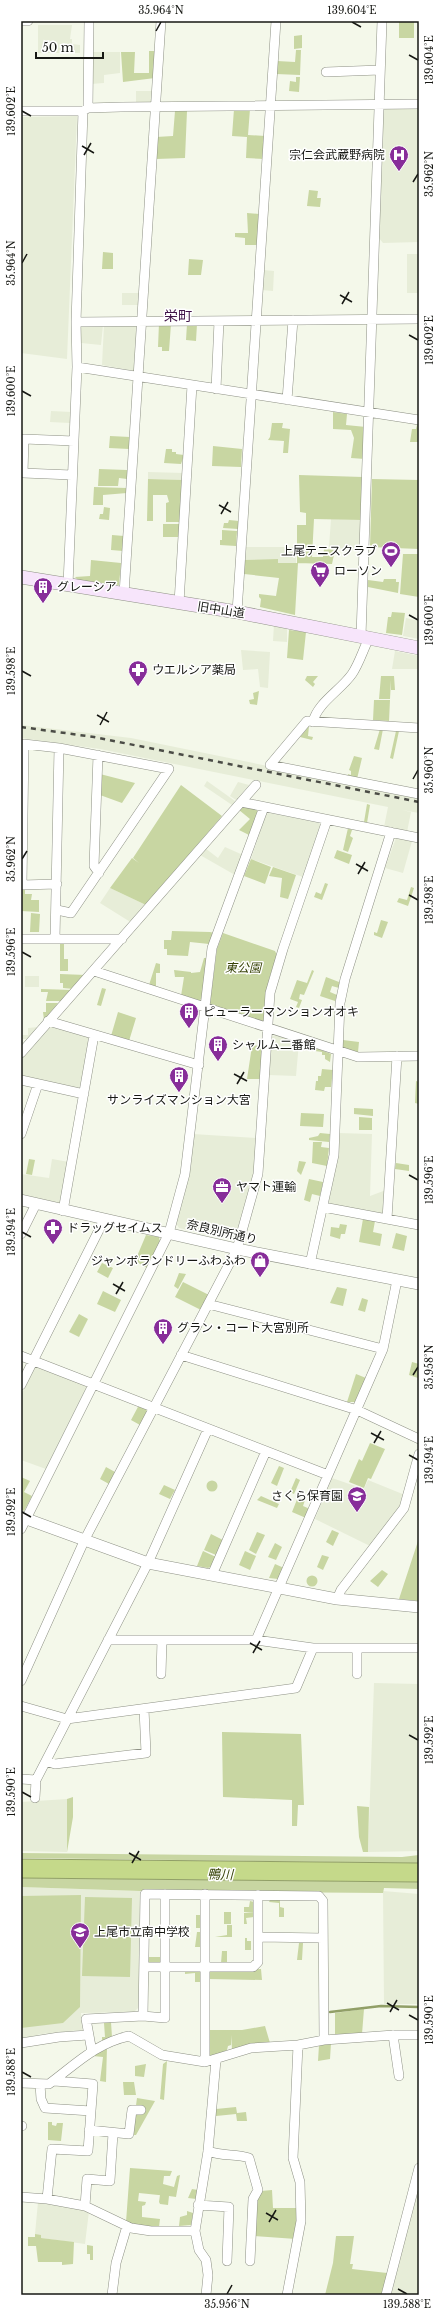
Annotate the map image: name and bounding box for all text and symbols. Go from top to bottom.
text: 35.964°N [138,4,184,17]
text: 139.604°E [327,4,377,17]
scale bar [36,34,103,60]
text: 139.604°E [423,35,436,85]
text: 50 m [42,40,74,55]
text: 139.602°E [5,86,18,136]
hospital icon: 宗仁会武蔵野病院 [388,144,410,172]
place label: 宗仁会武蔵野病院 [289,147,385,162]
text: 35.962°N [423,151,436,197]
text: 35.964°N [5,240,18,286]
district label: 栄町 [164,307,192,325]
text: 139.602°E [423,315,436,365]
text: 139.600°E [5,366,18,416]
sports icon: 上尾テニスクラブ [380,540,402,568]
place label: 上尾テニスクラブ [281,543,377,558]
supermarket icon: ローソン [309,560,331,588]
place label: ローソン [334,563,382,578]
building icon: グレーシア [32,576,54,604]
place label: グレーシア [57,579,117,594]
text: 139.600°E [423,595,436,645]
street label: 旧中山道 [196,598,246,621]
text: 139.598°E [5,647,18,695]
pharmacy icon: ウエルシア薬局 [127,659,149,687]
place label: ウエルシア薬局 [152,662,236,677]
text: 35.960°N [423,747,436,793]
text: 35.962°N [5,836,18,882]
text: 139.598°E [423,876,436,924]
text: 139.596°E [5,928,18,976]
park label: 東公園 [225,960,263,975]
building icon: ピューラーマンションオオキ [178,1001,200,1029]
place label: ピューラーマンションオオキ [203,1004,359,1019]
building icon: シャルム二番館 [207,1034,229,1062]
place label: シャルム二番館 [232,1037,316,1052]
building icon: サンライズマンション大宮 [168,1065,190,1093]
place label: サンライズマンション大宮 [107,1092,251,1107]
text: 139.596°E [423,1156,436,1204]
office icon: ヤマト運輸 [211,1176,233,1204]
place label: ヤマト運輸 [236,1179,296,1194]
text: 139.594°E [5,1208,18,1256]
street label: 奈良別所通り [185,1216,259,1247]
pharmacy icon: ドラッグセイムス [42,1217,64,1245]
place label: ドラッグセイムス [67,1220,163,1235]
shop icon: ジャンボランドリーふわふわ [249,1250,271,1278]
place label: ジャンボランドリーふわふわ [91,1253,246,1268]
building icon: グラン・コート大宮別所 [152,1317,174,1345]
place label: グラン・コート大宮別所 [177,1320,309,1335]
text: 35.958°N [423,1344,436,1390]
text: 139.594°E [423,1436,436,1484]
school or university icon: さくら保育園 [346,1485,368,1513]
text: 139.592°E [5,1488,18,1536]
place label: さくら保育園 [271,1488,343,1503]
text: 139.592°E [423,1716,436,1764]
text: 139.590°E [5,1767,18,1817]
water label: 鴨川 [207,1866,235,1883]
school or university icon: 上尾市立南中学校 [69,1921,91,1949]
place label: 上尾市立南中学校 [94,1924,190,1939]
text: 139.590°E [423,1995,436,2045]
text: 139.588°E [5,2048,18,2096]
text: 35.956°N [204,2298,250,2311]
text: 139.588°E [383,2298,431,2311]

